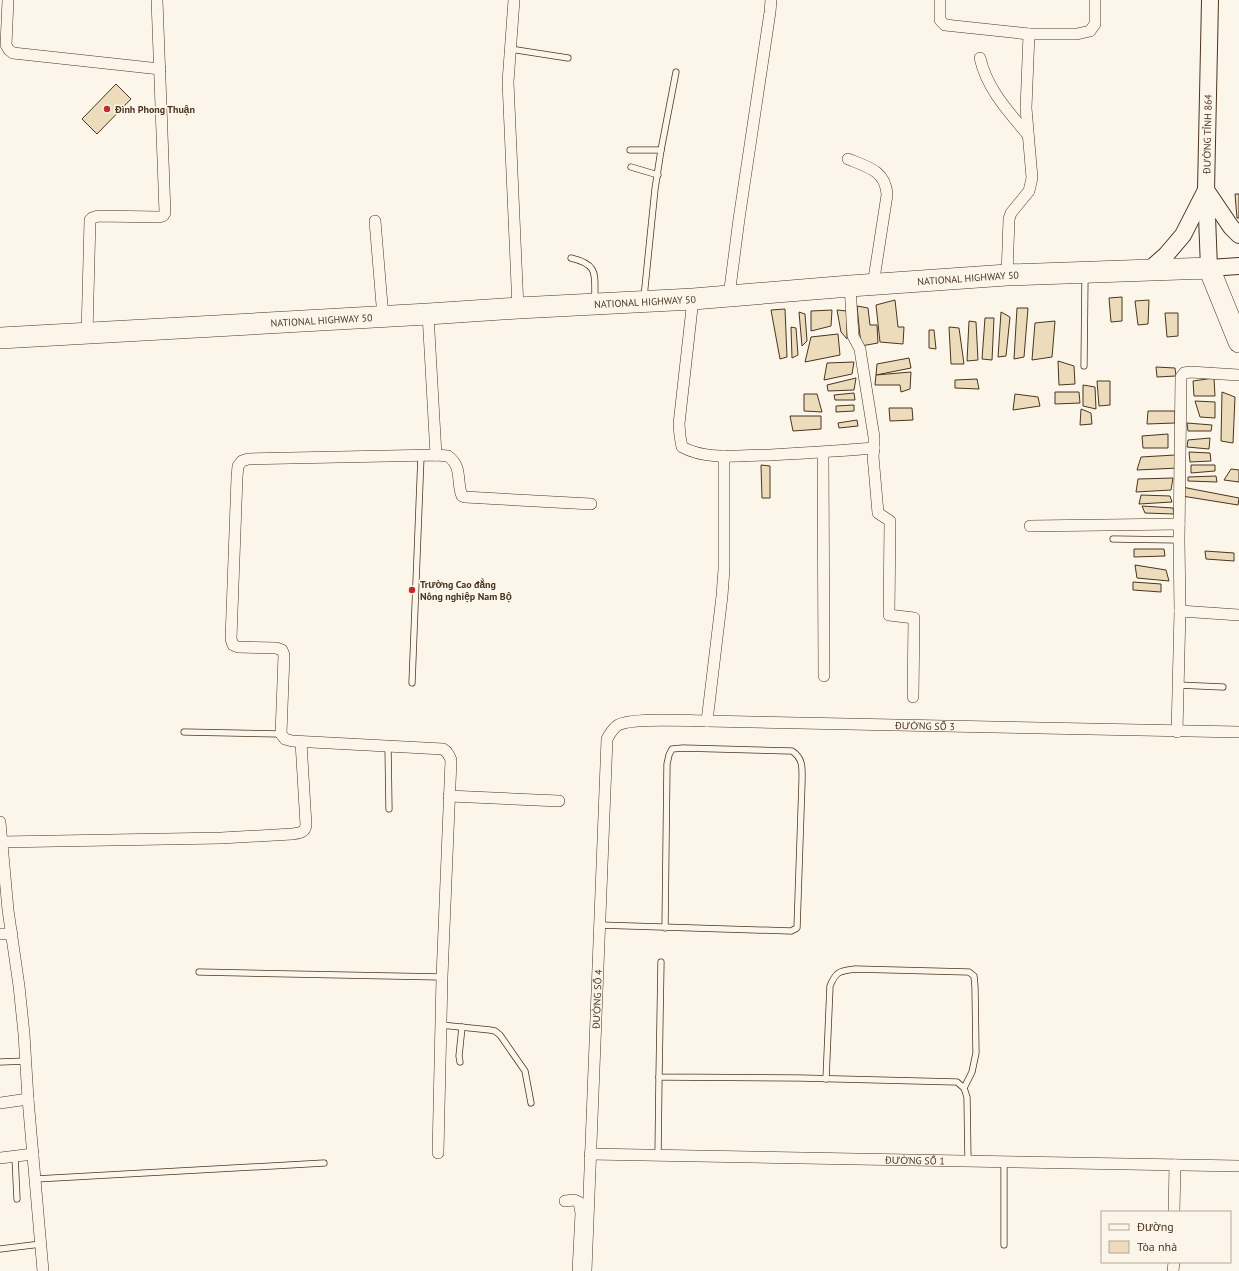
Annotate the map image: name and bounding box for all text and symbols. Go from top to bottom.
street label: ĐƯỜNG TỈNH 864 [1200,94,1215,175]
place label: Đình Phong Thuận [114,103,195,116]
marker: Đình Phong Thuận [102,104,112,114]
street label: NATIONAL HIGHWAY 50 [917,269,1020,288]
street label: NATIONAL HIGHWAY 50 [594,293,697,311]
street label: NATIONAL HIGHWAY 50 [270,311,373,330]
place label: Trường Cao đẳng Nông nghiệp Nam Bộ [420,578,512,603]
marker: Trường Cao đẳng Nông nghiệp Nam Bộ [407,585,417,595]
street label: ĐƯỜNG SỐ 3 [894,719,955,733]
street label: ĐƯỜNG SỐ 4 [590,969,605,1030]
street label: ĐƯỜNG SỐ 1 [884,1153,945,1168]
legend [1101,1211,1231,1263]
text: Đường [1136,1219,1174,1234]
text: Tòa nhà [1137,1239,1177,1254]

